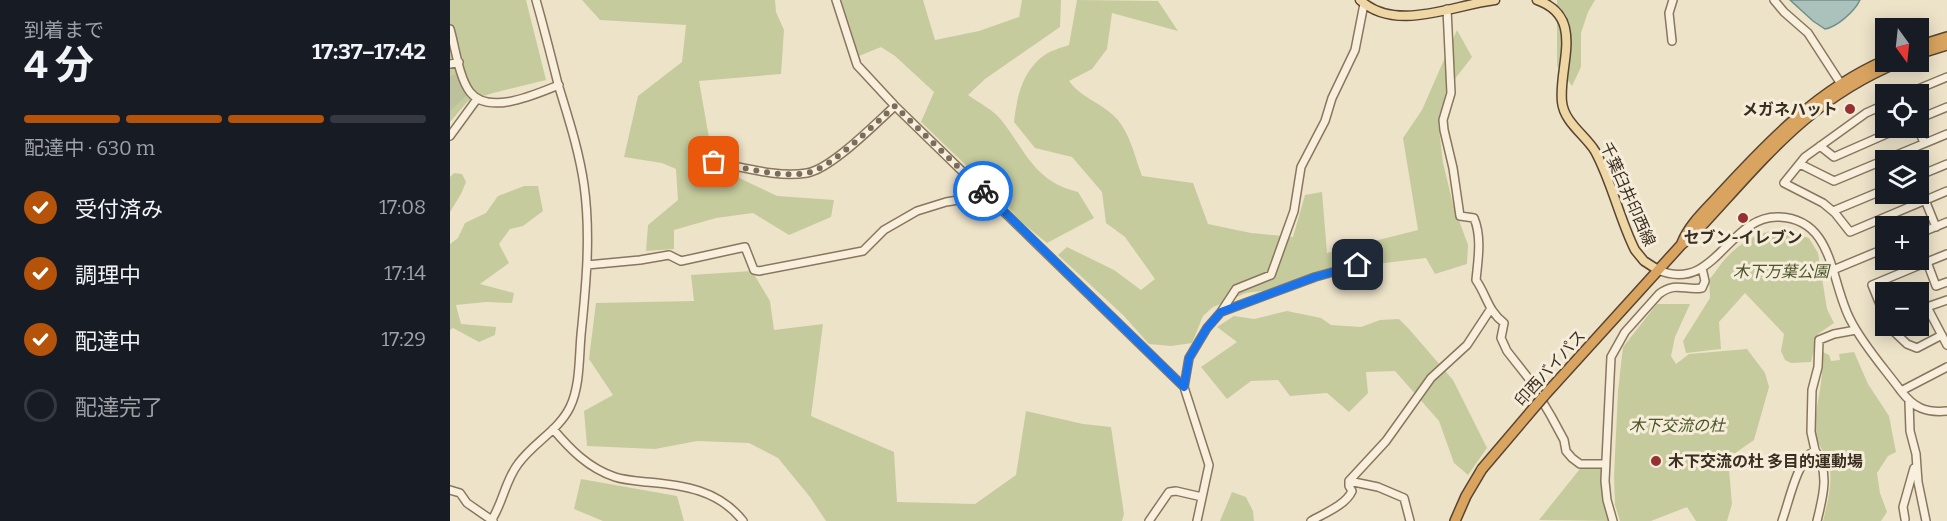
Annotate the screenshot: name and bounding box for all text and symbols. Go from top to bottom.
text: 到着まで [24,18,104,42]
north arrow [1875,18,1929,72]
map controls [1875,18,1929,336]
text: 17:37–17:42 [312,38,426,65]
text: 4 分 [24,42,94,88]
button: locate [1875,84,1929,138]
place label: メガネハット [1742,100,1838,119]
marker: メガネハット [1843,102,1857,116]
text: 配達中 · 630 m [24,136,155,160]
pin [688,136,739,187]
street label: 千葉臼井印西線 [1597,139,1659,249]
icon: bag [697,145,730,178]
button: layers [1875,150,1929,204]
courier [953,161,1013,221]
icon: bike [967,175,1000,208]
icon: check [24,191,57,224]
text: 17:08 [379,195,426,219]
text: 受付済み [75,196,163,223]
marker: セブン-イレブン [1736,211,1750,225]
button: + [1875,216,1929,270]
place label: セブン-イレブン [1683,228,1803,247]
pin [1332,239,1383,290]
icon: home [1341,248,1374,281]
icon: check [24,257,57,290]
text: 17:14 [384,261,426,285]
text: 調理中 [75,262,141,289]
park label: 木下万葉公園 [1733,262,1831,281]
button: − [1875,282,1929,336]
icon: check [24,323,57,356]
street label: 印西バイパス [1511,326,1589,410]
text: 17:29 [381,327,426,351]
text: 配達中 [75,328,141,355]
text: 配達完了 [75,394,163,421]
park label: 木下交流の杜 [1629,416,1726,435]
place label: 木下交流の杜 多目的運動場 [1668,452,1863,471]
marker: 木下交流の杜 多目的運動場 [1649,454,1663,468]

